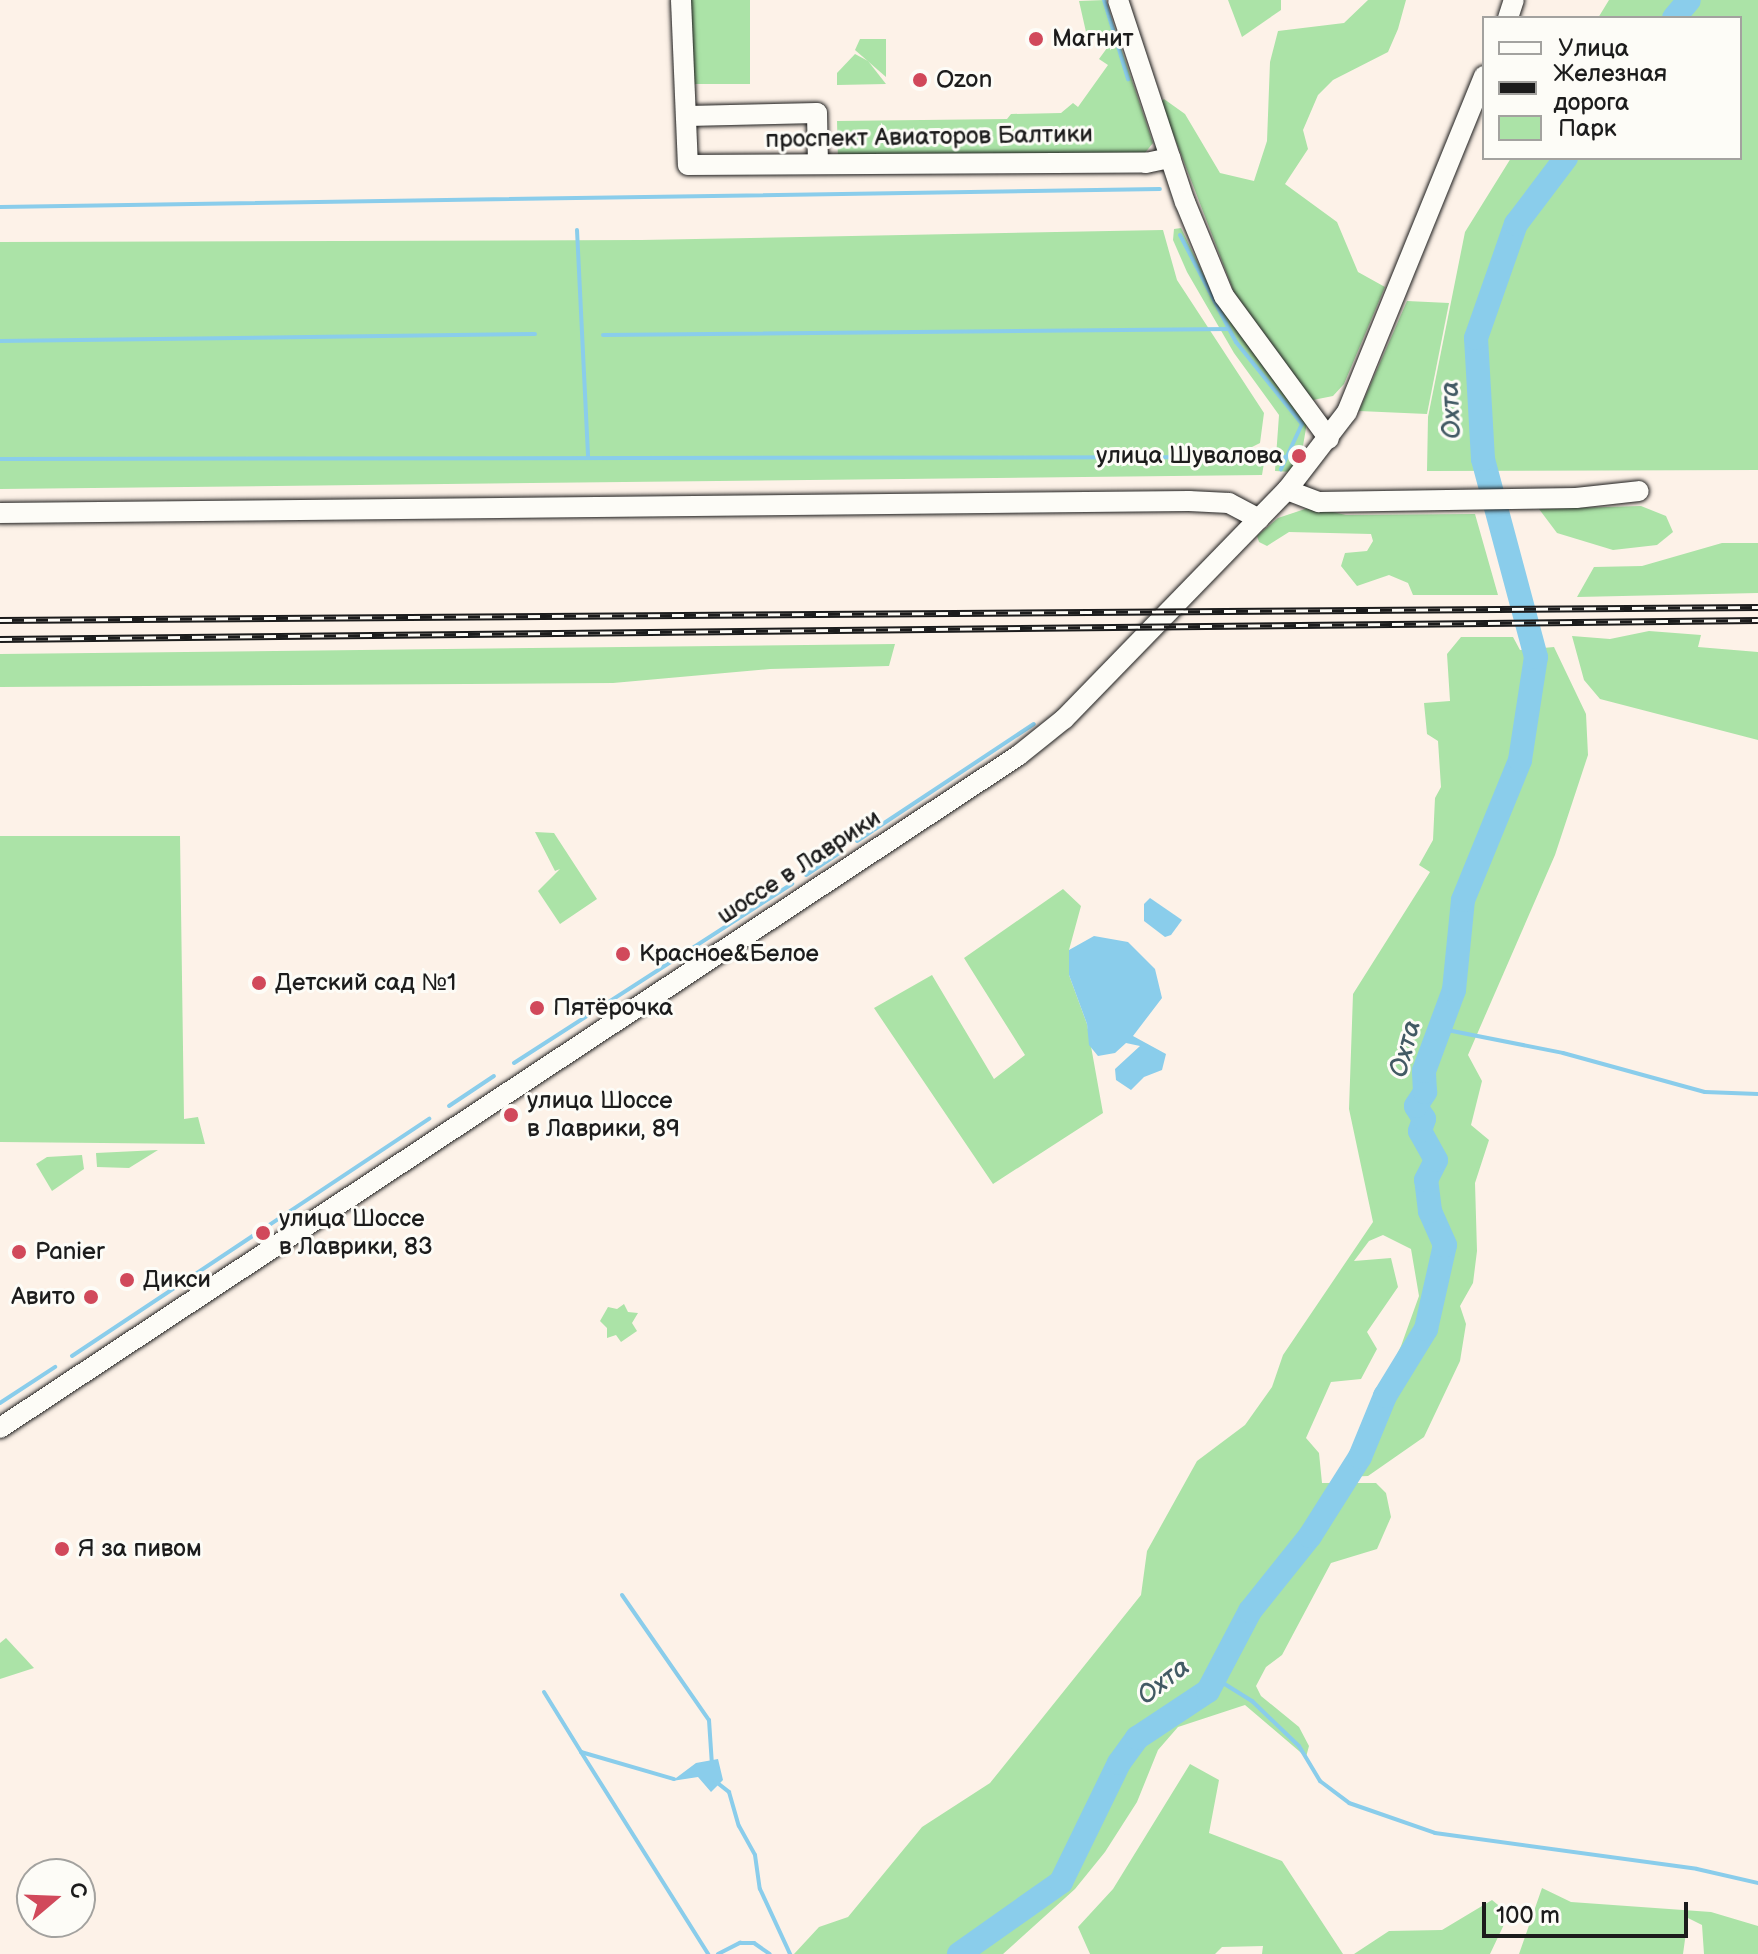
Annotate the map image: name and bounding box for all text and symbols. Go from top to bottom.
legend [1482,16,1742,160]
place label: Магнит [1052,25,1134,53]
marker: Магнит [1027,30,1045,48]
text: Улица [1558,34,1629,63]
text: Железная дорога [1553,59,1667,117]
place label: Ozon [936,66,992,94]
marker: Ozon [911,71,929,89]
text: Парк [1558,114,1616,143]
street label: проспект Авиаторов Балтики [765,120,1093,154]
water label: Охта [1435,380,1469,440]
place label: улица Шувалова [1096,442,1283,470]
marker: улица Шувалова [1290,447,1308,465]
street label: шоссе в Лаврики [712,804,886,930]
place label: Красное&Белое [639,940,819,968]
marker: Красное&Белое [614,945,632,963]
place label: Детский сад №1 [275,969,456,997]
marker: Детский сад №1 [250,974,268,992]
place label: Пятёрочка [553,994,673,1022]
marker: Пятёрочка [528,999,546,1017]
water label: Охта [1383,1017,1429,1081]
place label: улица Шоссе в Лаврики, 89 [527,1087,680,1143]
marker: улица Шоссе в Лаврики, 89 [502,1106,520,1124]
place label: улица Шоссе в Лаврики, 83 [279,1205,433,1261]
marker: улица Шоссе в Лаврики, 83 [254,1224,272,1242]
place label: Panier [35,1238,105,1266]
marker: Panier [10,1243,28,1261]
place label: Дикси [143,1266,211,1294]
marker: Дикси [118,1271,136,1289]
place label: Авито [11,1283,75,1311]
marker: Авито [82,1288,100,1306]
place label: Я за пивом [78,1535,202,1563]
marker: Я за пивом [53,1540,71,1558]
water label: Охта [1132,1652,1196,1712]
north arrow [16,1858,96,1938]
text: С [62,1879,93,1902]
scale bar [1486,1886,1692,1936]
text: 100 m [1496,1901,1560,1930]

